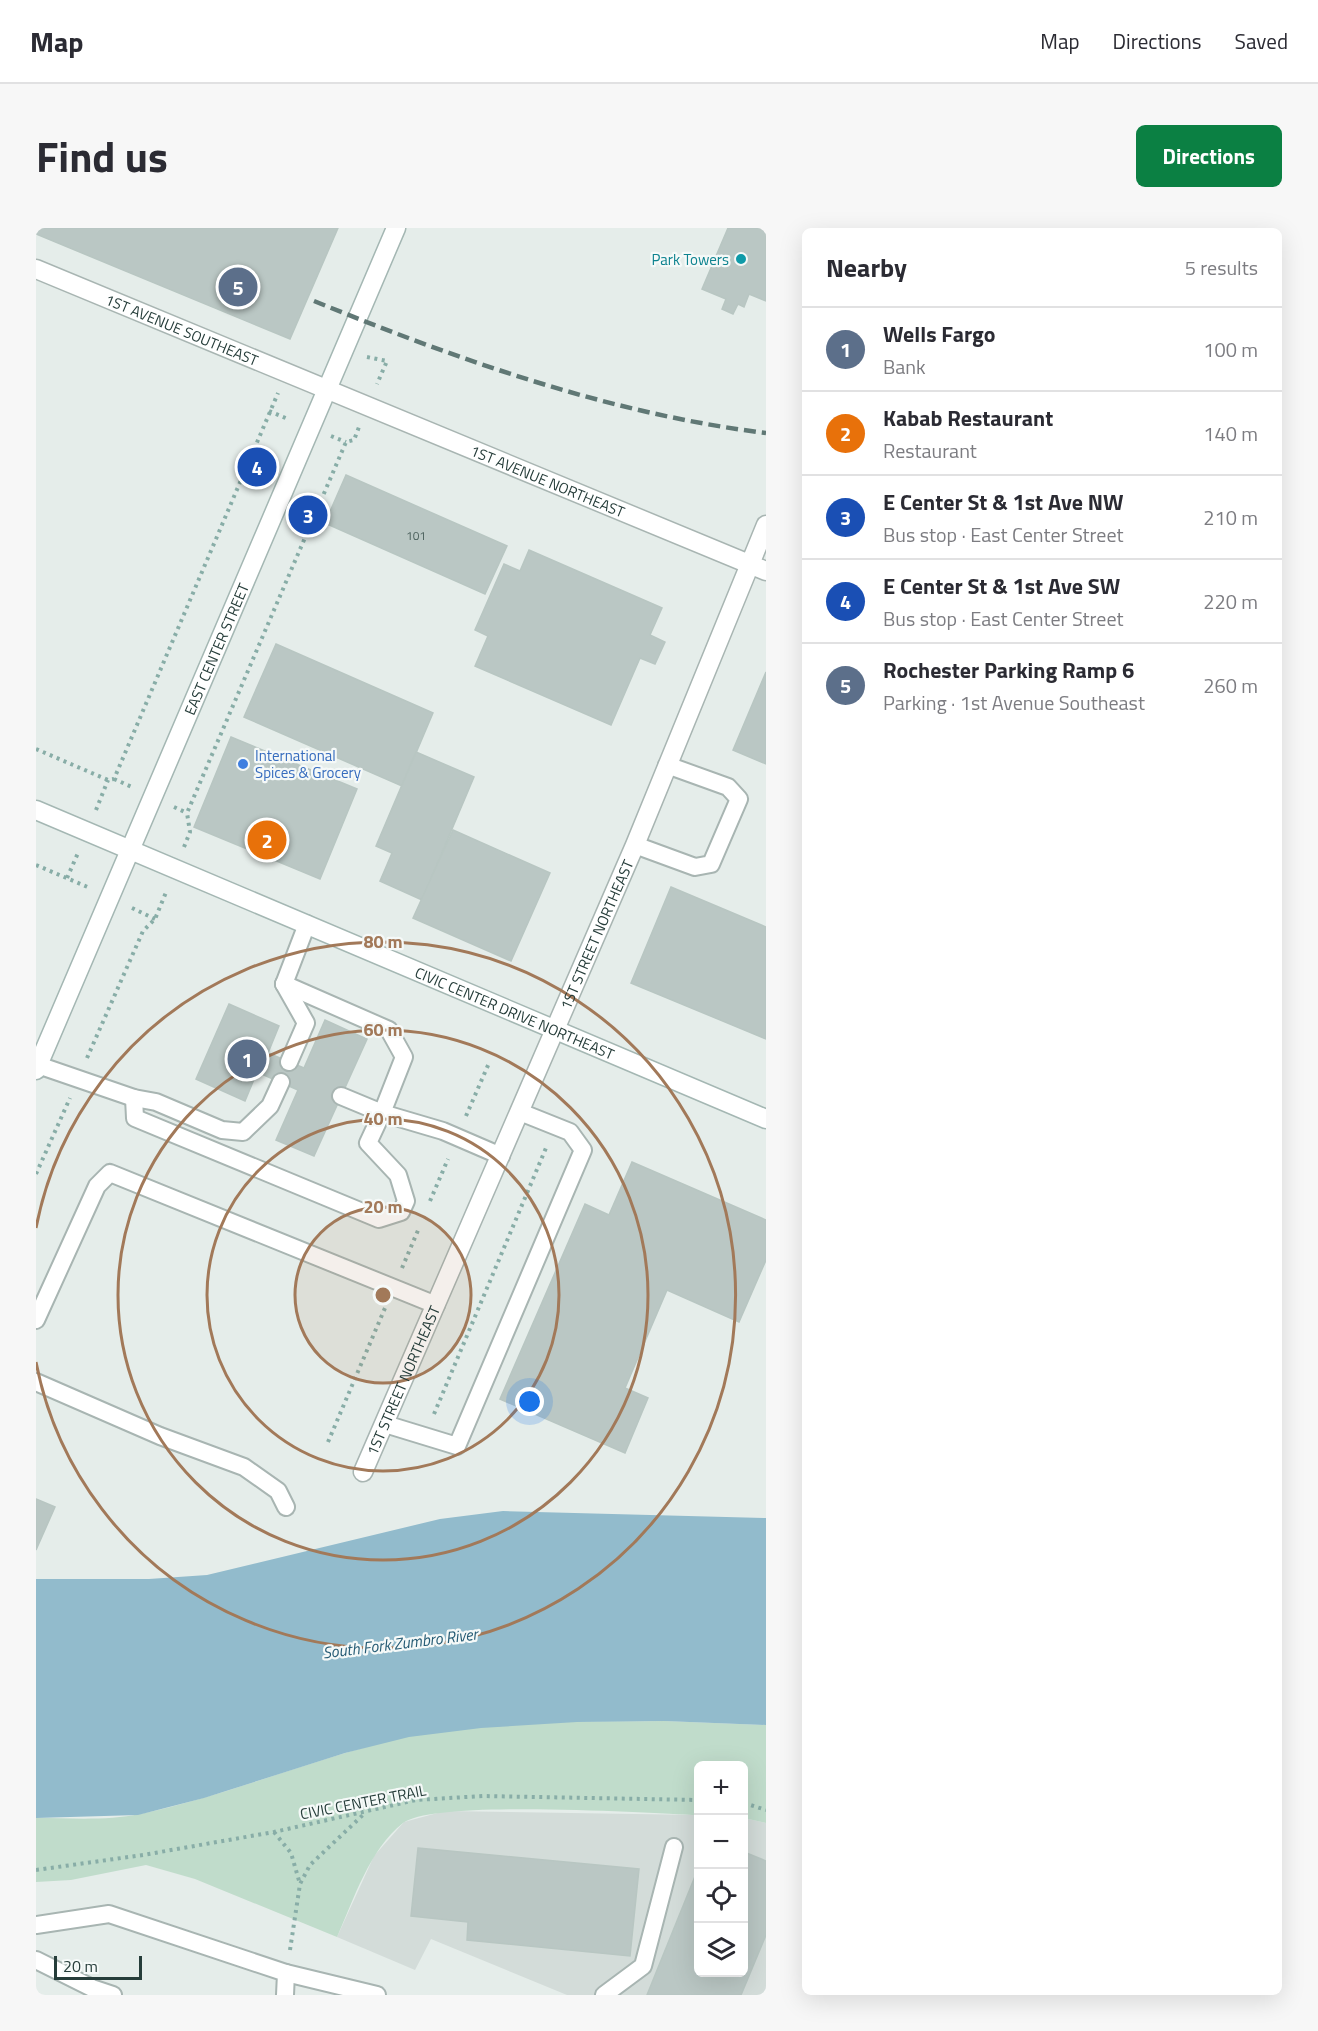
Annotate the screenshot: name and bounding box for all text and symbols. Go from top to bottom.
text: Map [30,20,84,63]
text: Map [1040,25,1080,57]
text: Directions [1113,25,1202,57]
text: Saved [1235,25,1288,57]
text: Find us [36,124,168,188]
button: Directions [1136,125,1282,187]
place label: Park Towers [652,248,729,271]
text: Nearby [826,248,907,287]
marker: Park Towers [734,252,748,266]
text: 5 results [1185,252,1258,283]
pin: 5 [218,264,258,310]
street label: 1ST AVENUE SOUTHEAST [102,287,262,371]
text: Wells Fargo [883,317,996,351]
text: 1 [840,334,851,365]
text: 100 m [1203,334,1258,365]
text: Bank [883,351,926,382]
text: Kabab Restaurant [883,401,1053,435]
text: 2 [840,418,851,449]
text: 140 m [1203,418,1258,449]
text: Restaurant [883,435,977,466]
street label: 1ST AVENUE NORTHEAST [467,439,629,523]
pin: 4 [238,444,276,490]
text: E Center St & 1st Ave NW [883,485,1123,519]
pin: 3 [288,492,328,538]
text: 3 [840,502,851,533]
text: 210 m [1203,502,1258,533]
text: Bus stop · East Center Street [883,519,1123,550]
house number: 101 [406,526,426,545]
text: E Center St & 1st Ave SW [883,569,1120,603]
street label: EAST CENTER STREET [178,579,255,719]
text: 4 [840,586,851,617]
text: 220 m [1203,586,1258,617]
text: Bus stop · East Center Street [883,603,1123,634]
text: Rochester Parking Ramp 6 [883,653,1134,687]
text: 5 [840,670,851,701]
text: 260 m [1203,670,1258,701]
text: Parking · 1st Avenue Southeast [883,687,1145,718]
place label: International Spices & Grocery [255,744,361,784]
marker: International Spices & Grocery [236,757,250,771]
pin: 2 [248,818,286,862]
street label: 1ST STREET NORTHEAST [554,856,639,1013]
text: 80 m [363,928,403,955]
street label: CIVIC CENTER DRIVE NORTHEAST [412,960,618,1065]
text: 60 m [363,1016,403,1043]
pin: 1 [228,1036,266,1082]
text: 40 m [363,1105,403,1132]
text: 20 m [363,1193,403,1220]
centre of rings [373,1285,393,1305]
street label: 1ST STREET NORTHEAST [360,1302,445,1459]
your location [515,1387,544,1416]
water label: South Fork Zumbro River [321,1621,481,1664]
map controls [694,1761,748,1977]
button: + [694,1761,748,1815]
street label: CIVIC CENTER TRAIL [298,1779,428,1825]
button: − [694,1815,748,1869]
button: locate [694,1869,748,1923]
button: layers [694,1923,748,1977]
scale bar [54,1953,142,1980]
text: 20 m [63,1954,98,1978]

